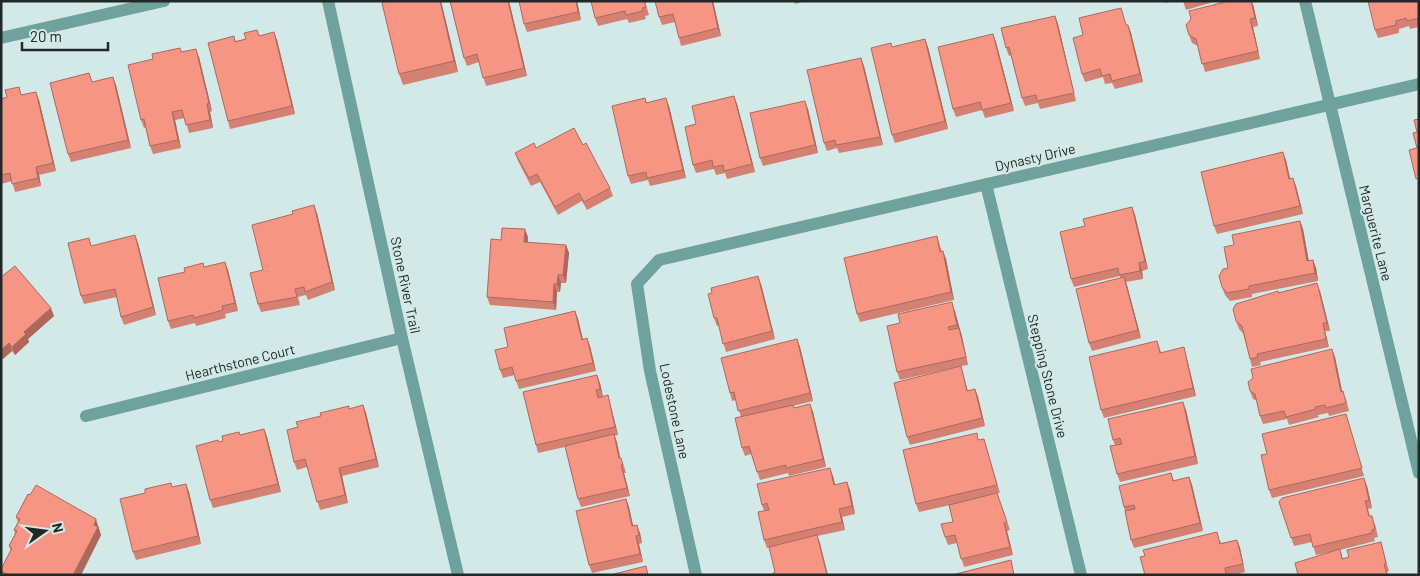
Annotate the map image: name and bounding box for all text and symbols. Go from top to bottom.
scale bar [22,20,109,52]
text: 20 m [30,27,62,45]
street label: Dynasty Drive [993,139,1077,175]
street label: Marguerite Lane [1356,183,1396,283]
street label: Stone River Trail [387,235,425,335]
street label: Stepping Stone Drive [1024,312,1072,440]
street label: Hearthstone Court [183,340,297,384]
street label: Lodestone Lane [657,362,693,460]
north arrow [20,506,70,556]
text: N [49,521,67,534]

